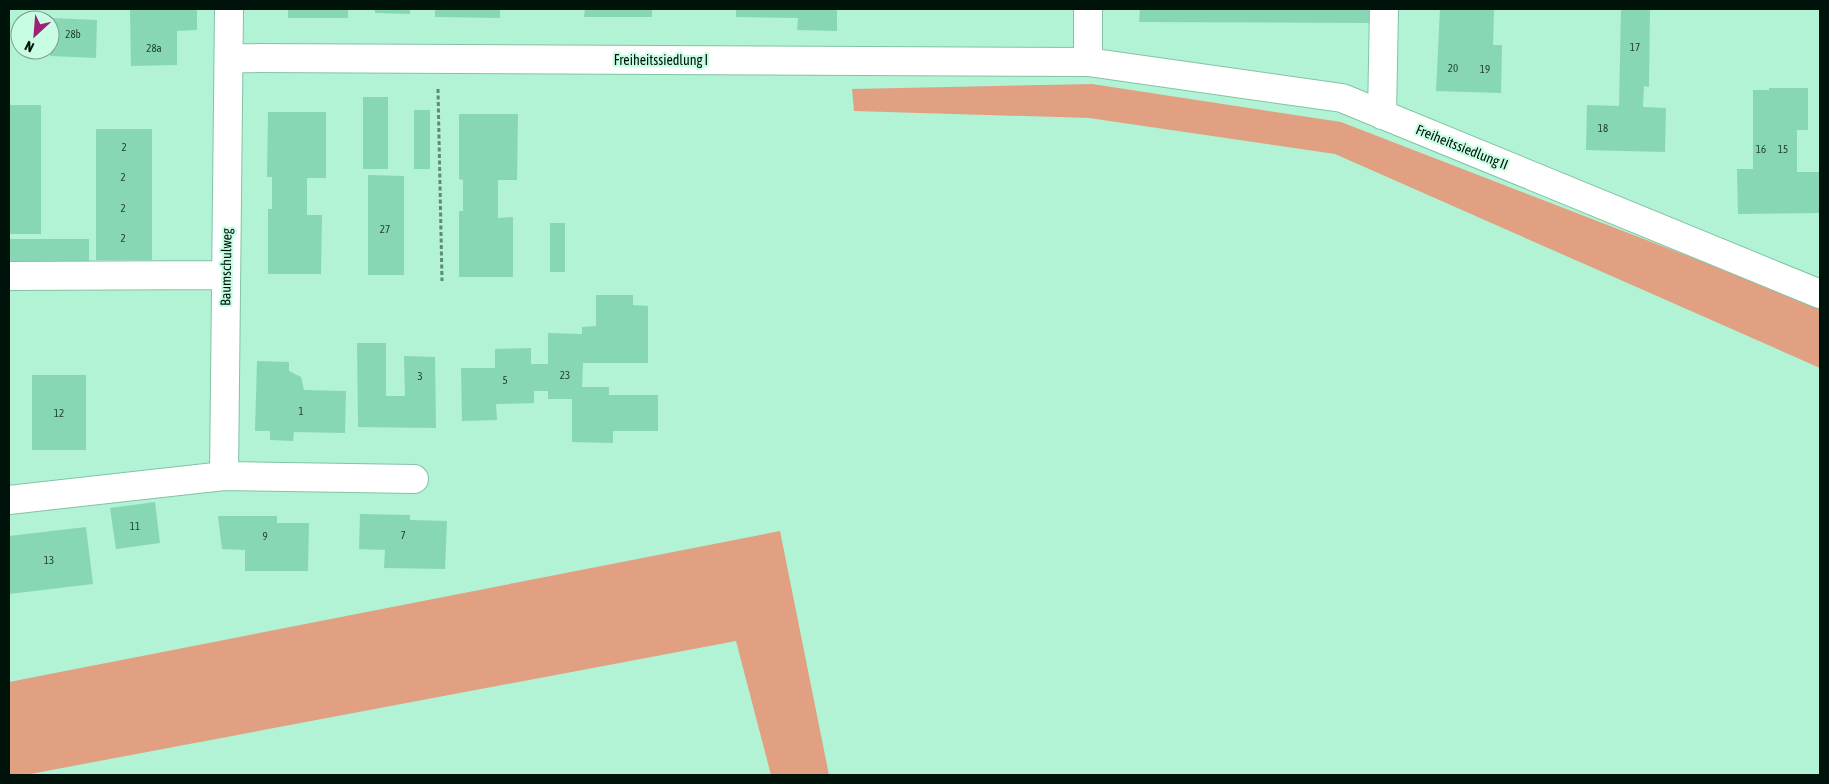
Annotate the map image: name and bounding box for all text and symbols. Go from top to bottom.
north arrow [10,10,60,60]
house number: 28b [65,28,81,40]
text: N [22,38,37,56]
house number: 17 [1630,41,1640,53]
house number: 28a [146,42,162,54]
street label: Freiheitssiedlung I [614,52,708,68]
house number: 20 [1448,62,1458,74]
house number: 19 [1480,63,1490,75]
street label: Freiheitssiedlung II [1414,121,1510,173]
house number: 18 [1598,122,1608,134]
house number: 2 [121,141,127,153]
house number: 16 [1756,143,1766,155]
house number: 15 [1778,143,1788,155]
house number: 2 [120,171,126,183]
house number: 2 [120,202,126,214]
house number: 27 [380,223,390,235]
street label: Baumschulweg [217,228,235,306]
house number: 2 [120,232,126,244]
house number: 23 [560,369,570,381]
house number: 3 [417,370,423,382]
house number: 5 [502,374,508,386]
house number: 1 [298,405,304,417]
house number: 12 [54,407,64,419]
house number: 11 [130,520,140,532]
house number: 7 [400,529,406,541]
house number: 9 [262,530,268,542]
house number: 13 [44,554,54,566]

